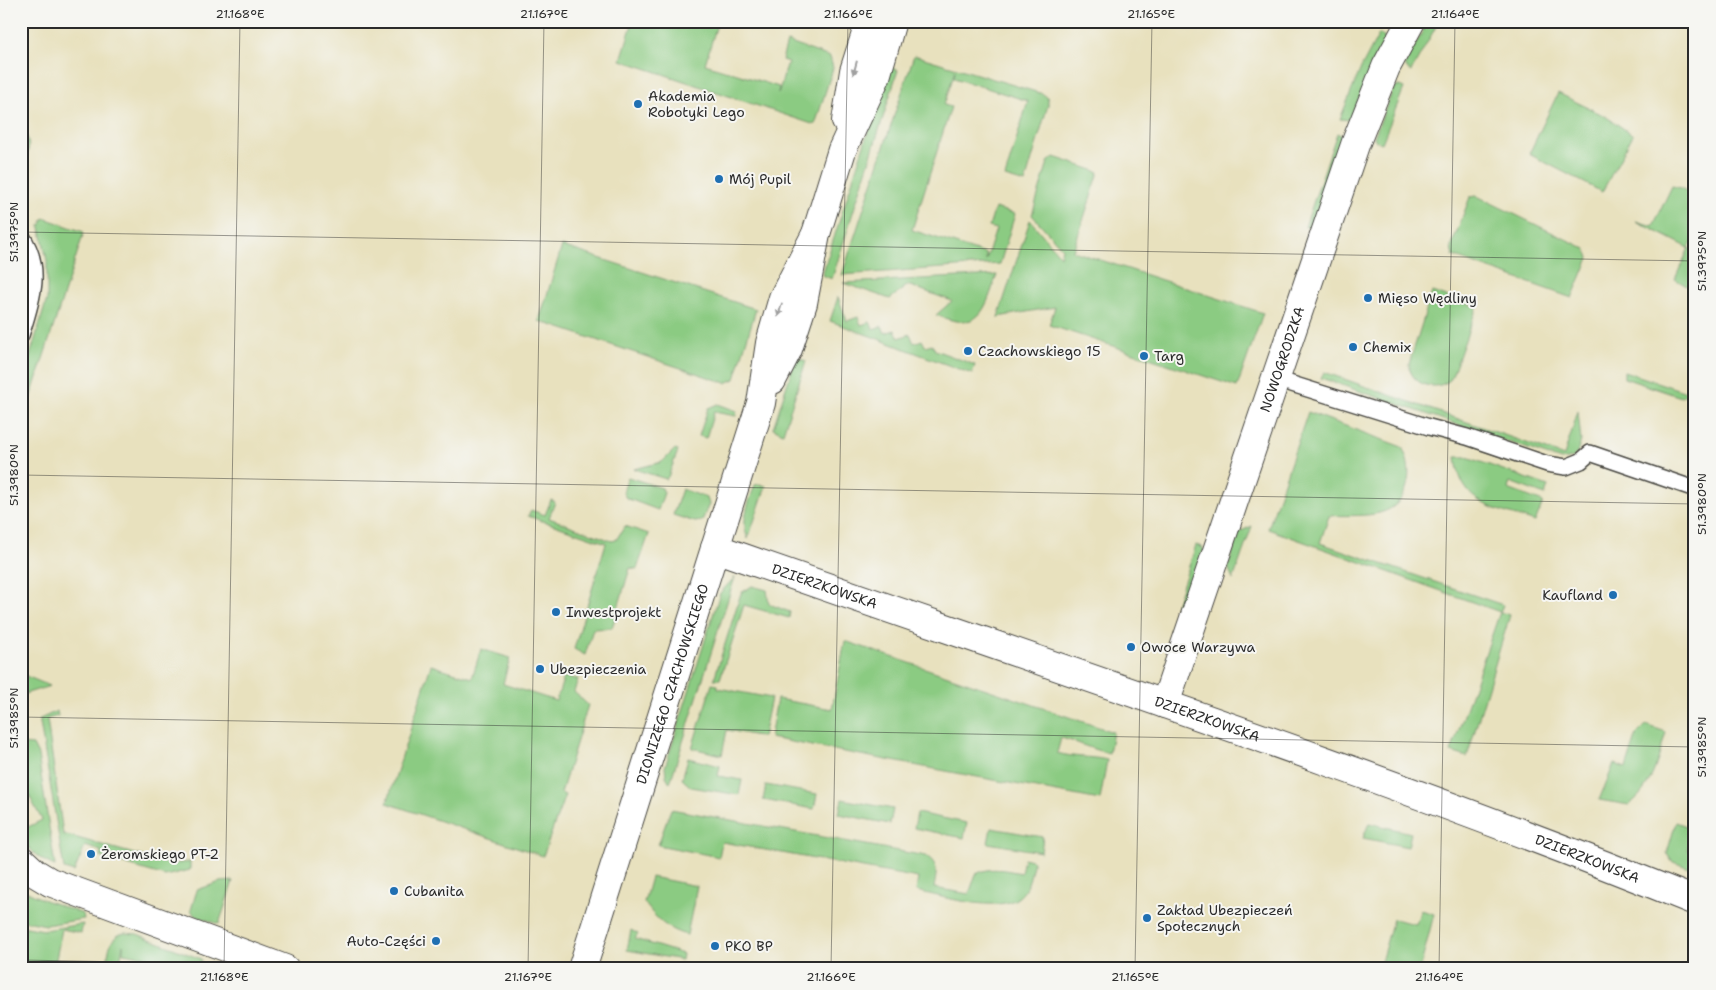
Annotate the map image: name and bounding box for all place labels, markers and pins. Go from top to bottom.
place label: Akademia Robotyki Lego [648,87,745,121]
marker: Akademia Robotyki Lego [632,98,644,110]
place label: Mój Pupil [729,170,792,188]
marker: Mój Pupil [713,173,725,185]
place label: Mięso Wędliny [1378,289,1477,307]
marker: Mięso Wędliny [1362,292,1374,304]
place label: Chemix [1363,338,1411,356]
marker: Chemix [1347,341,1359,353]
place label: Czachowskiego 15 [978,342,1100,360]
marker: Czachowskiego 15 [962,345,974,357]
place label: Targ [1154,347,1184,365]
marker: Targ [1138,350,1150,362]
place label: Kaufland [1542,586,1603,604]
marker: Kaufland [1607,589,1619,601]
place label: Inwestprojekt [566,603,661,621]
marker: Inwestprojekt [550,606,562,618]
place label: Owoce Warzywa [1141,638,1256,656]
marker: Owoce Warzywa [1125,641,1137,653]
place label: Ubezpieczenia [550,660,647,678]
marker: Ubezpieczenia [534,663,546,675]
place label: Żeromskiego PT-2 [101,845,219,863]
marker: Żeromskiego PT-2 [85,848,97,860]
place label: Cubanita [404,882,464,900]
marker: Cubanita [388,885,400,897]
place label: Zakład Ubezpieczeń Społecznych [1157,901,1293,935]
marker: Zakład Ubezpieczeń Społecznych [1141,912,1153,924]
place label: Auto-Części [346,932,426,950]
marker: Auto-Części [430,935,442,947]
place label: PKO BP [725,937,773,955]
marker: PKO BP [709,940,721,952]

